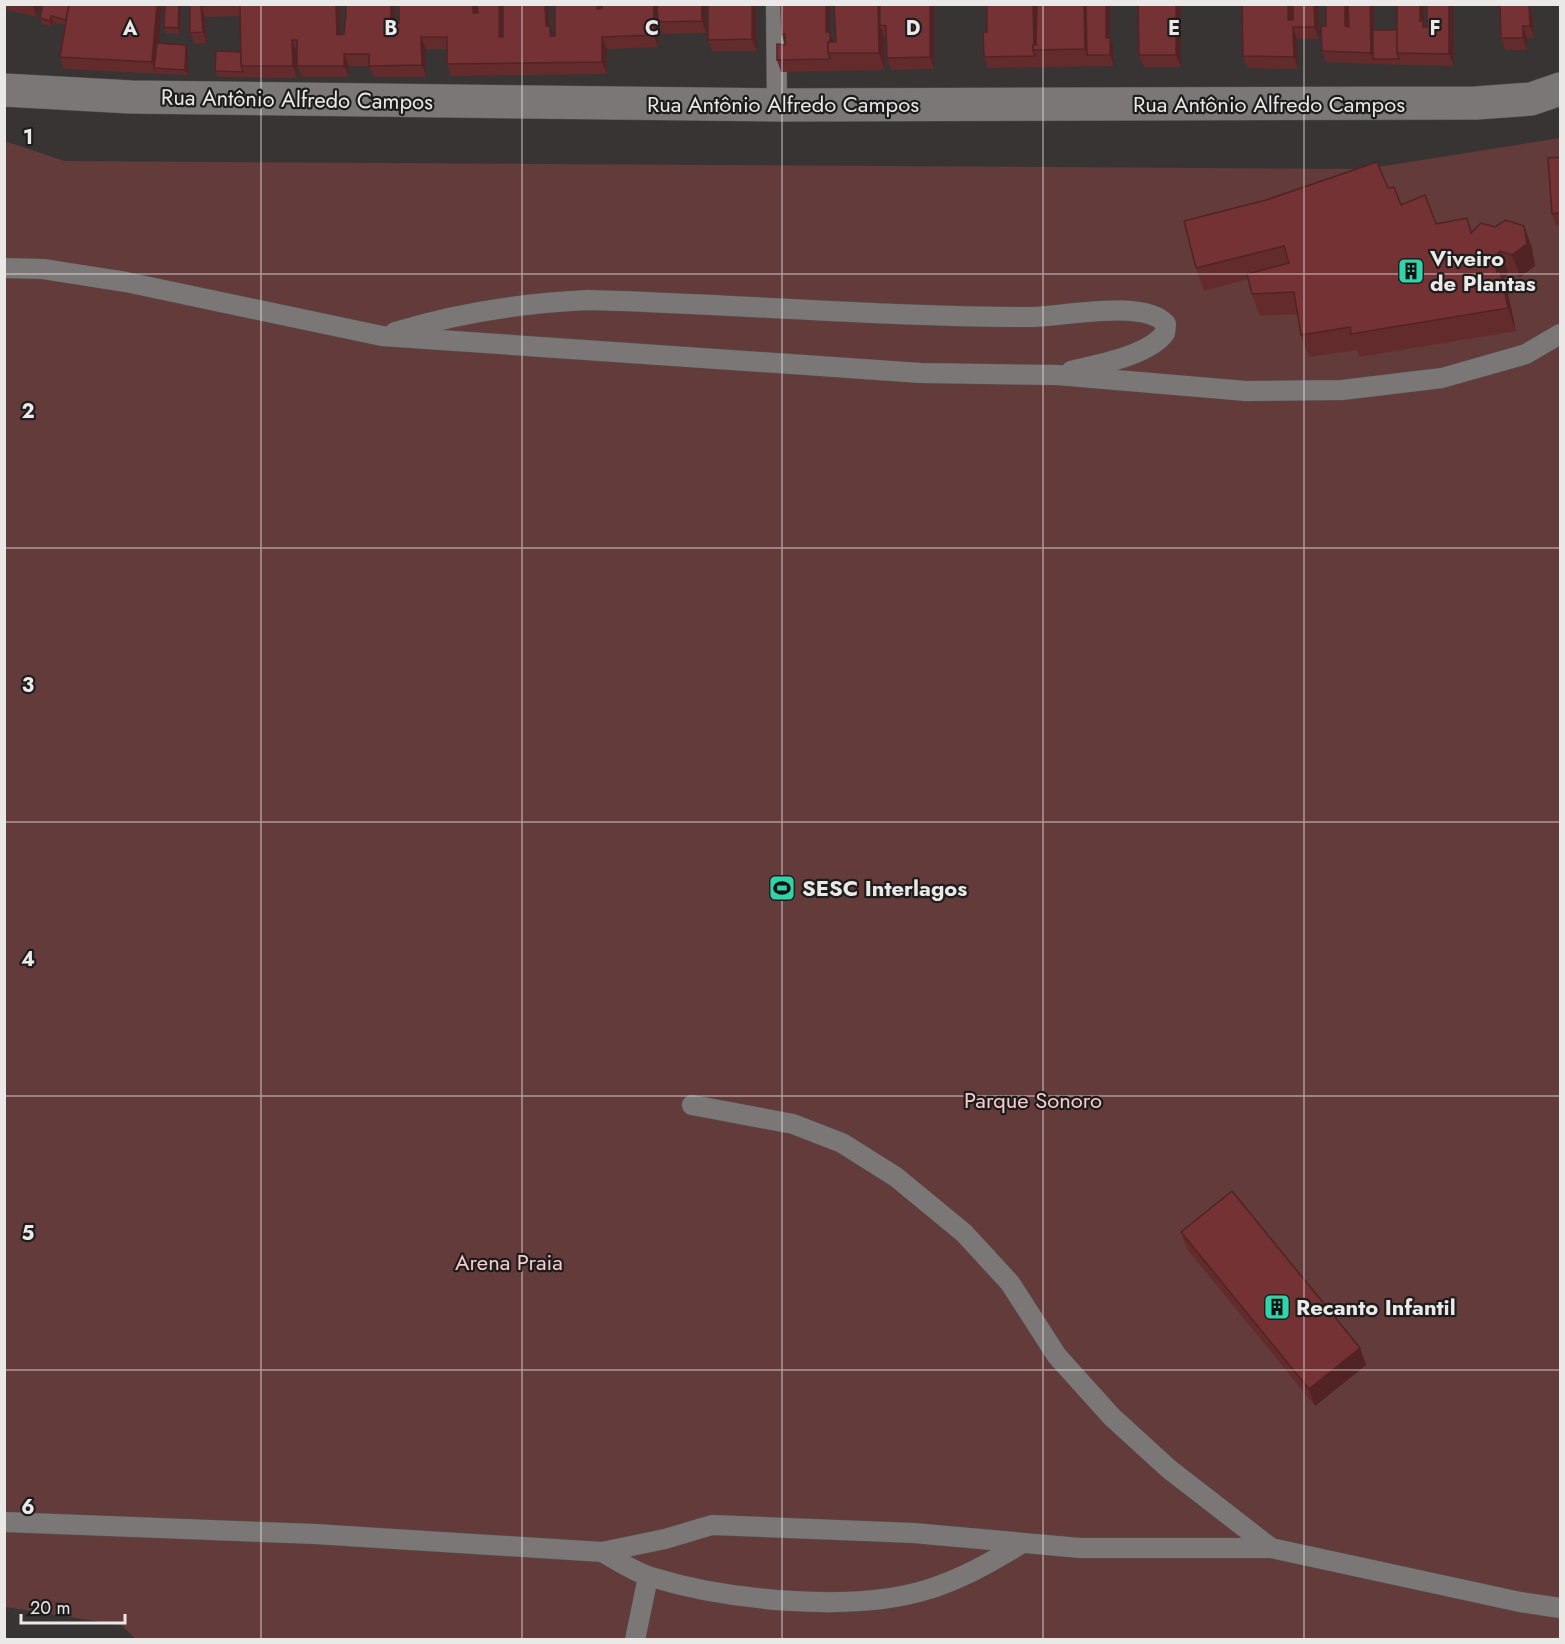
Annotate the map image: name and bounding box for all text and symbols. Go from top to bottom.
text: A [122,14,138,43]
text: B [384,14,398,43]
text: C [645,14,659,43]
text: D [906,14,920,43]
text: E [1168,14,1180,43]
text: F [1429,14,1441,43]
street label: Rua Antônio Alfredo Campos [161,81,433,117]
street label: Rua Antônio Alfredo Campos [647,88,919,120]
street label: Rua Antônio Alfredo Campos [1133,88,1405,120]
text: 1 [23,123,33,152]
place label: Viveiro de Plantas [1429,242,1536,299]
building icon: Viveiro de Plantas [1396,256,1426,286]
text: 2 [21,397,35,426]
text: 3 [22,671,34,700]
place label: SESC Interlagos [802,872,967,904]
sports icon: SESC Interlagos [767,873,797,903]
text: 4 [21,945,35,974]
park label: Parque Sonoro [964,1084,1102,1116]
text: 5 [22,1219,35,1248]
park label: Arena Praia [455,1246,563,1278]
place label: Recanto Infantil [1296,1291,1456,1323]
building icon: Recanto Infantil [1262,1292,1292,1322]
text: 6 [21,1493,35,1522]
scale bar [21,1587,124,1625]
text: 20 m [30,1595,70,1621]

